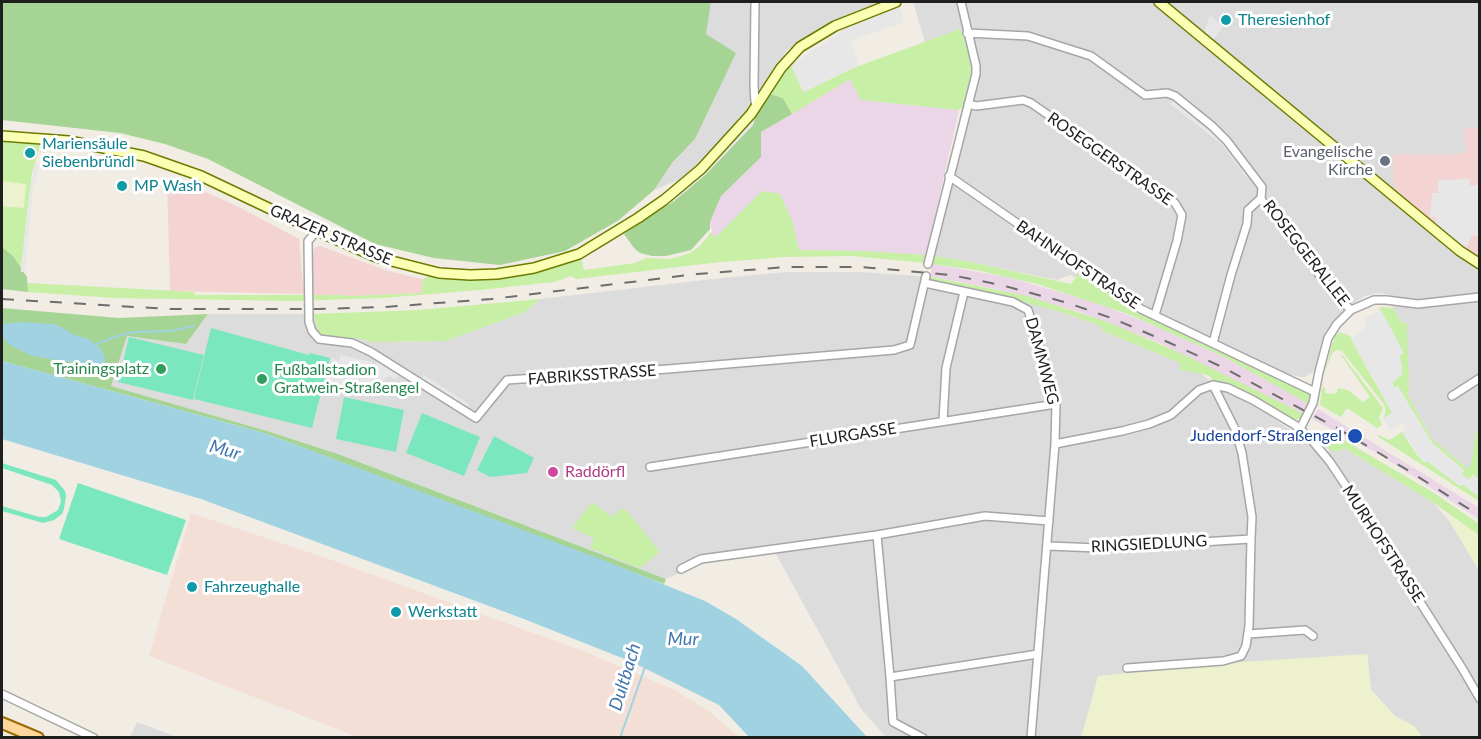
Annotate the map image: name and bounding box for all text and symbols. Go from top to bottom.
place label: Theresienhof [1238,10,1330,30]
marker: Theresienhof [1219,13,1233,27]
street label: ROSEGGERSTRASSE [1044,109,1176,209]
place label: Mariensäule Siebenbründl [42,134,135,172]
place label: Evangelische Kirche [1283,142,1373,180]
marker: Mariensäule Siebenbründl [23,146,37,160]
marker: Evangelische Kirche [1378,154,1392,168]
place label: MP Wash [134,176,202,196]
marker: MP Wash [115,179,129,193]
street label: ROSEGGERALLEE [1259,196,1353,310]
street label: GRAZER STRASSE [267,201,395,269]
street label: BAHNHOFSTRASSE [1013,217,1143,313]
street label: DAMMWEG [1021,315,1063,407]
place label: Trainingsplatz [53,359,149,379]
place label: Fußballstadion Gratwein-Straßengel [274,360,419,398]
street label: FABRIKSSTRASSE [527,361,657,389]
marker: Trainingsplatz [154,362,168,376]
marker: Fußballstadion Gratwein-Straßengel [255,372,269,386]
street label: FLURGASSE [808,419,898,451]
place label: Judendorf-Straßengel [1190,426,1342,446]
marker: Judendorf-Straßengel [1346,427,1364,445]
water label: Mur [207,435,243,465]
place label: Raddörfl [565,462,625,482]
marker: Raddörfl [546,465,560,479]
street label: MURHOFSTRASSE [1338,482,1428,606]
street label: RINGSIEDLUNG [1090,531,1208,557]
place label: Fahrzeughalle [204,577,300,597]
marker: Fahrzeughalle [185,580,199,594]
place label: Werkstatt [408,602,478,622]
marker: Werkstatt [389,605,403,619]
water label: Mur [667,628,699,650]
water label: Dultbach [605,641,645,713]

